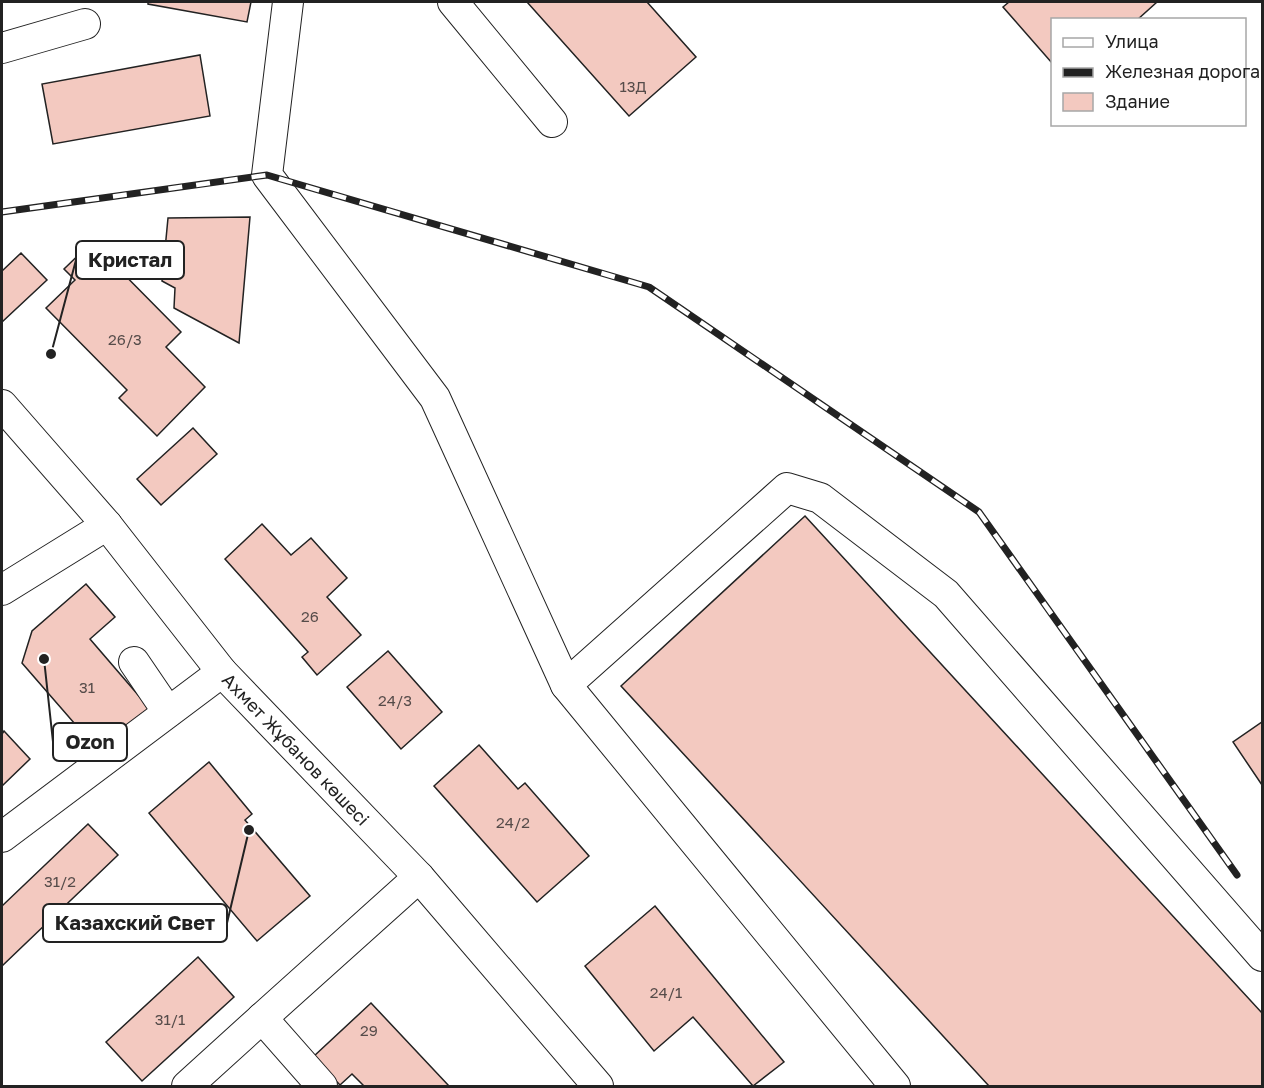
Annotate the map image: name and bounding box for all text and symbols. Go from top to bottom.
legend [1051,18,1246,126]
text: Улица [1105,30,1159,52]
text: Железная дорога [1105,60,1260,82]
house number: 13Д [619,77,647,95]
text: Здание [1105,90,1170,112]
callout: Кристал [76,241,184,279]
text: Кристал [88,247,172,271]
house number: 26/3 [108,330,142,348]
house number: 26 [301,607,319,625]
street label: Ахмет Жұбанов көшесі [218,668,374,830]
house number: 31 [79,678,95,696]
house number: 24/3 [378,691,412,709]
callout: Ozon [53,723,127,761]
text: Ozon [65,729,115,753]
house number: 24/2 [496,813,530,831]
house number: 31/2 [44,872,76,890]
callout: Казахский Свет [43,904,227,942]
text: Казахский Свет [55,910,215,934]
house number: 24/1 [650,983,682,1001]
house number: 31/1 [155,1010,185,1028]
house number: 29 [360,1021,378,1039]

